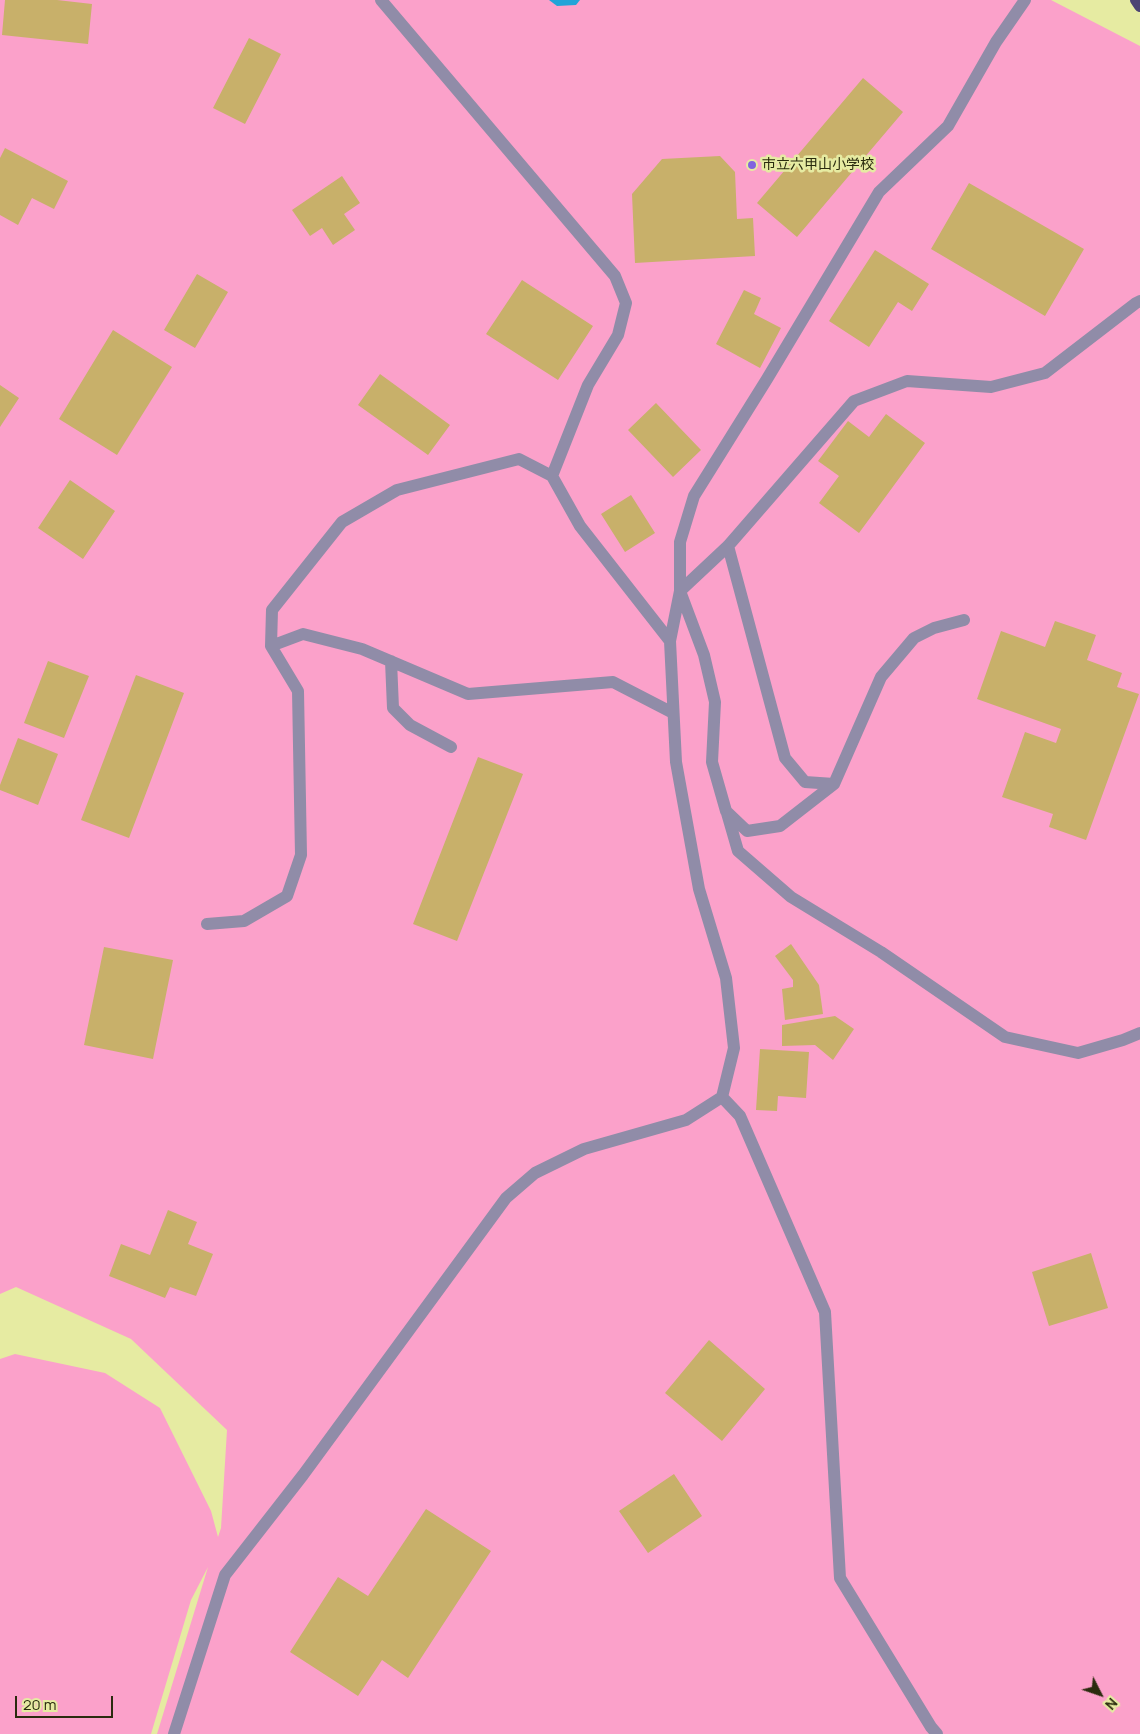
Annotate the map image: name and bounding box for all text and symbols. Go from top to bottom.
place label: 市立六甲山小学校 [762,157,874,173]
marker: 市立六甲山小学校 [746,159,758,171]
north arrow [1075,1669,1125,1719]
scale bar [18,1686,115,1718]
text: 20 m [23,1694,56,1715]
text: N [1101,1694,1122,1714]

